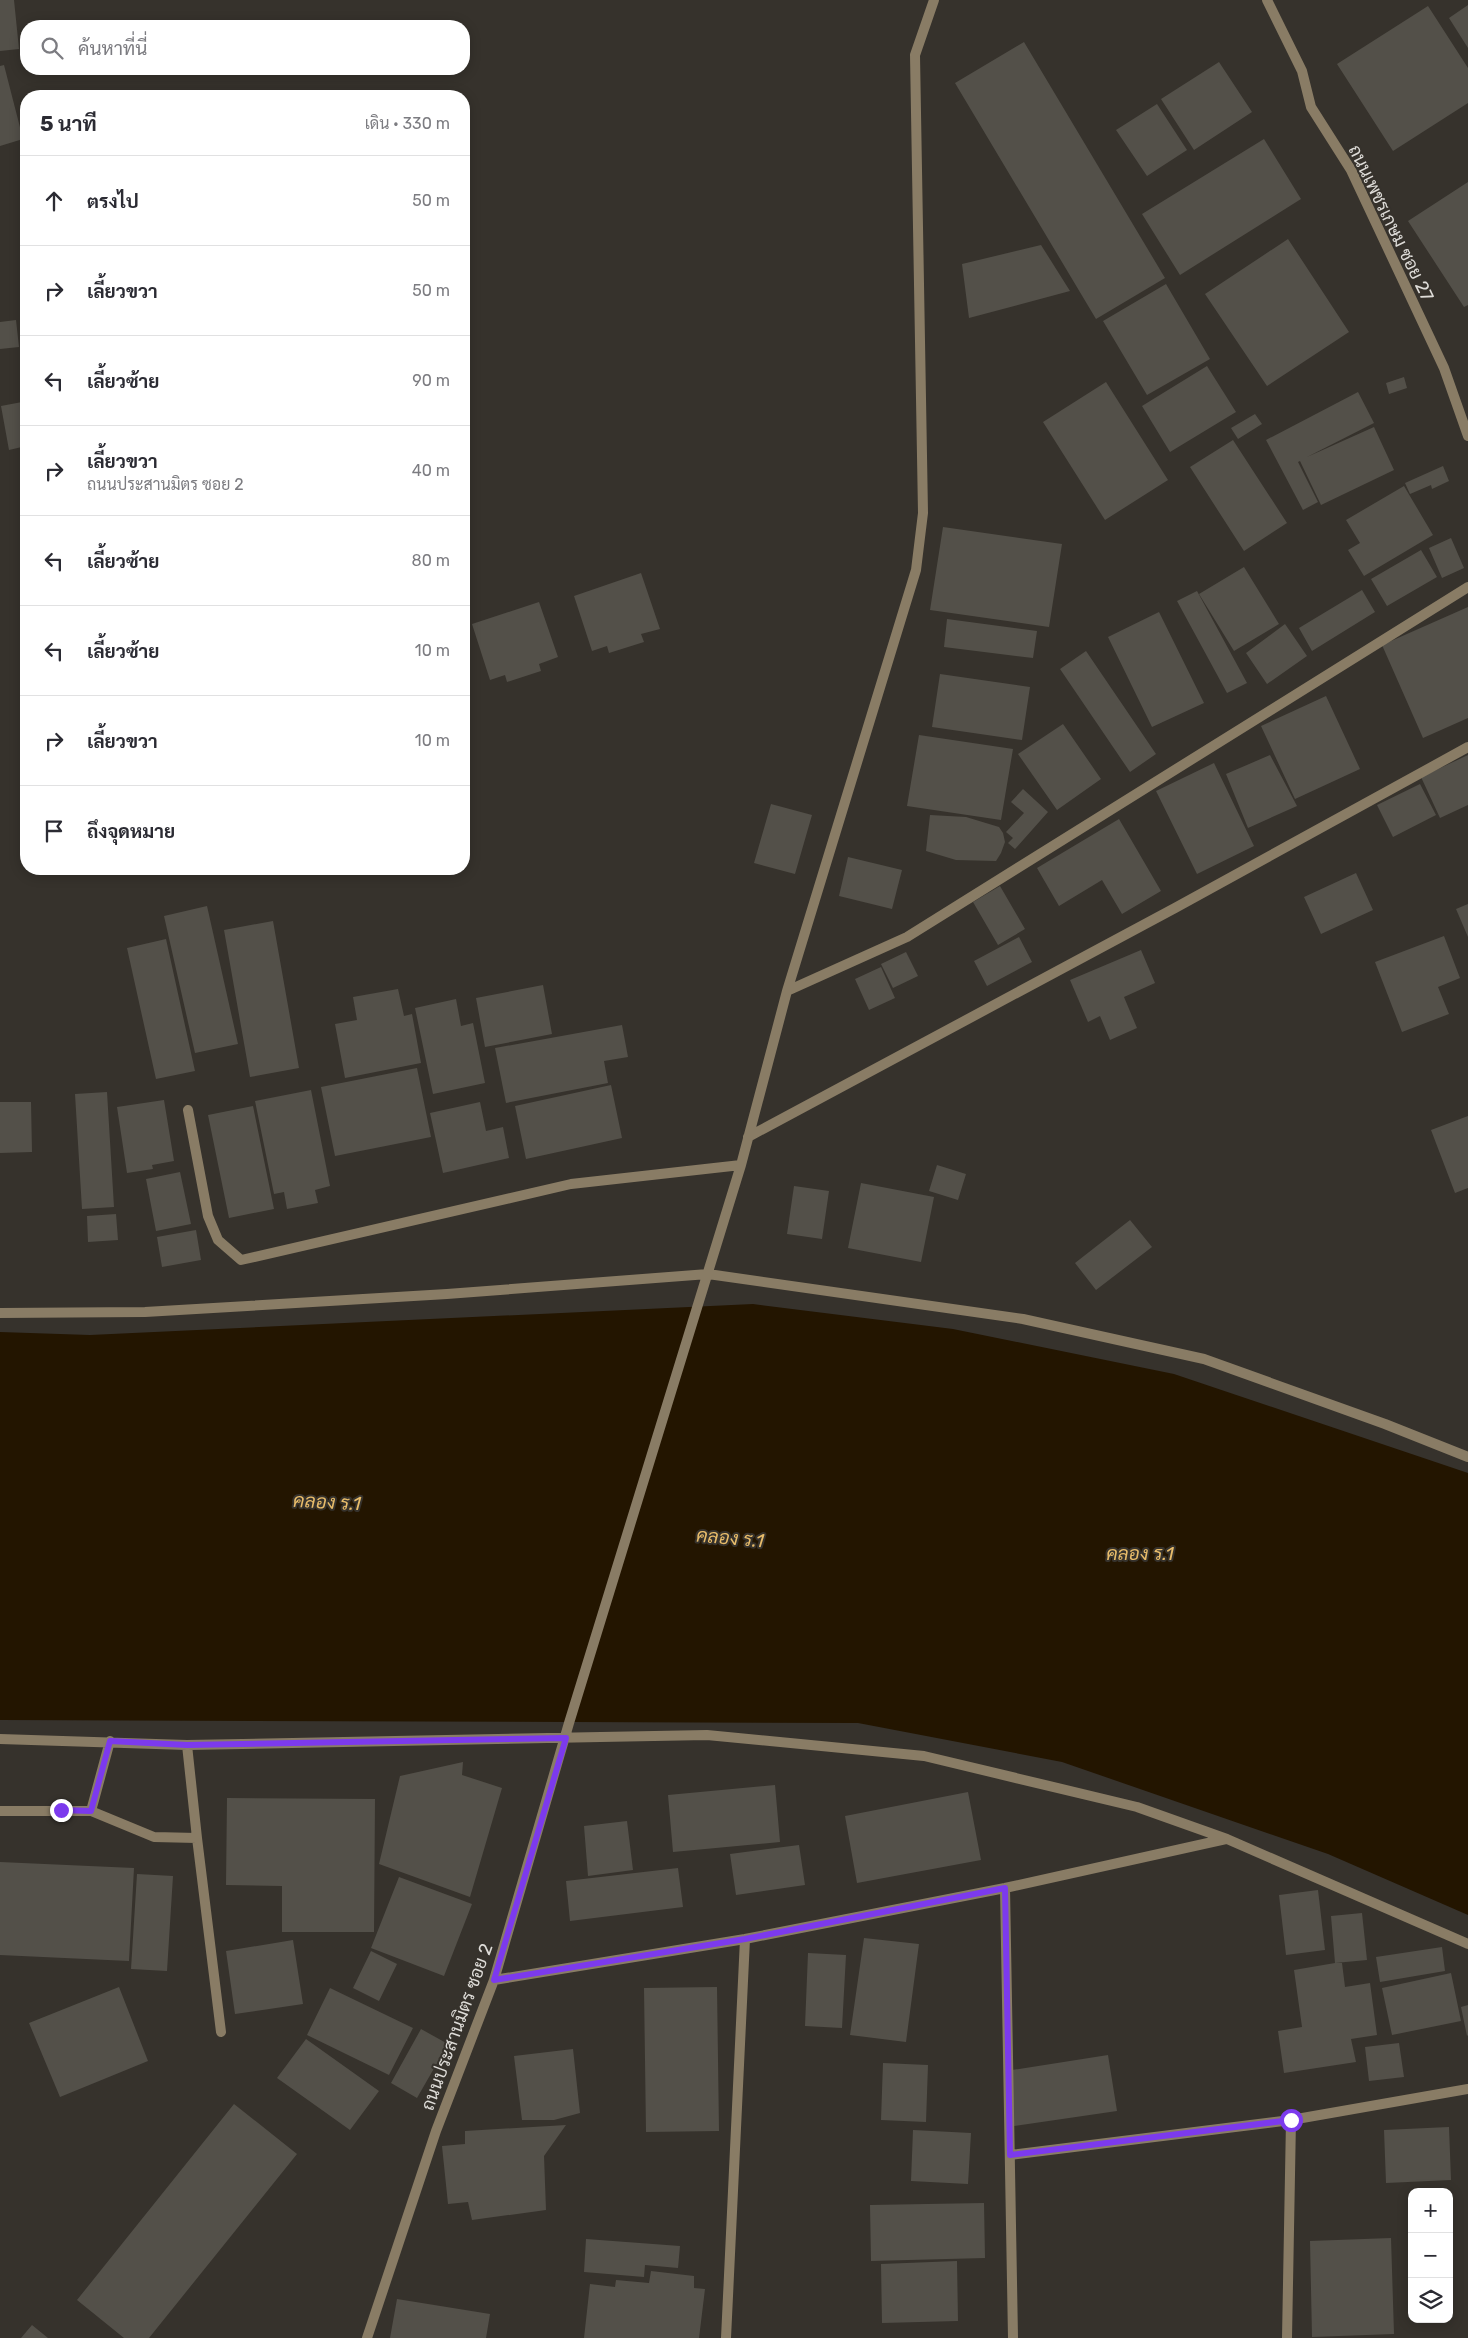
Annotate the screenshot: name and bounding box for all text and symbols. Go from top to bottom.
search box [20,20,470,75]
icon: search [38,34,66,62]
text: ค้นหาที่นี่ [78,37,147,60]
text: 5 นาที [40,111,97,136]
text: เดิน · 330 m [365,114,450,133]
street label: ถนนเพชรเกษม ซอย 27 [1344,141,1438,305]
icon: ahead [40,187,68,215]
text: ตรงไป [87,190,139,213]
text: 50 m [412,191,450,210]
icon: right [40,277,68,305]
text: เลี้ยวขวา [87,280,158,303]
text: 50 m [412,281,450,300]
icon: left [40,367,68,395]
text: เลี้ยวซ้าย [87,370,159,393]
text: 90 m [412,371,450,390]
text: เลี้ยวขวา [87,450,158,473]
icon: right [40,457,68,485]
text: 40 m [412,461,450,480]
text: ถนนประสานมิตร ซอย 2 [87,475,244,494]
icon: left [40,547,68,575]
text: เลี้ยวซ้าย [87,550,159,573]
text: 80 m [412,551,450,570]
icon: left [40,637,68,665]
text: เลี้ยวซ้าย [87,640,159,663]
text: 10 m [415,641,450,660]
icon: right [40,727,68,755]
text: เลี้ยวขวา [87,730,158,753]
text: 10 m [415,731,450,750]
icon: arrive [40,817,68,845]
text: ถึงจุดหมาย [87,820,175,843]
water label: คลอง ร.1 [293,1489,362,1515]
water label: คลอง ร.1 [695,1524,766,1552]
water label: คลอง ร.1 [1106,1542,1175,1565]
route end [50,1799,73,1822]
street label: ถนนประสานมิตร ซอย 2 [417,1940,497,2114]
route start [1280,2109,1303,2132]
map controls [1408,2188,1453,2323]
button: + [1408,2188,1453,2233]
button: − [1408,2233,1453,2278]
button: layers [1408,2278,1453,2323]

